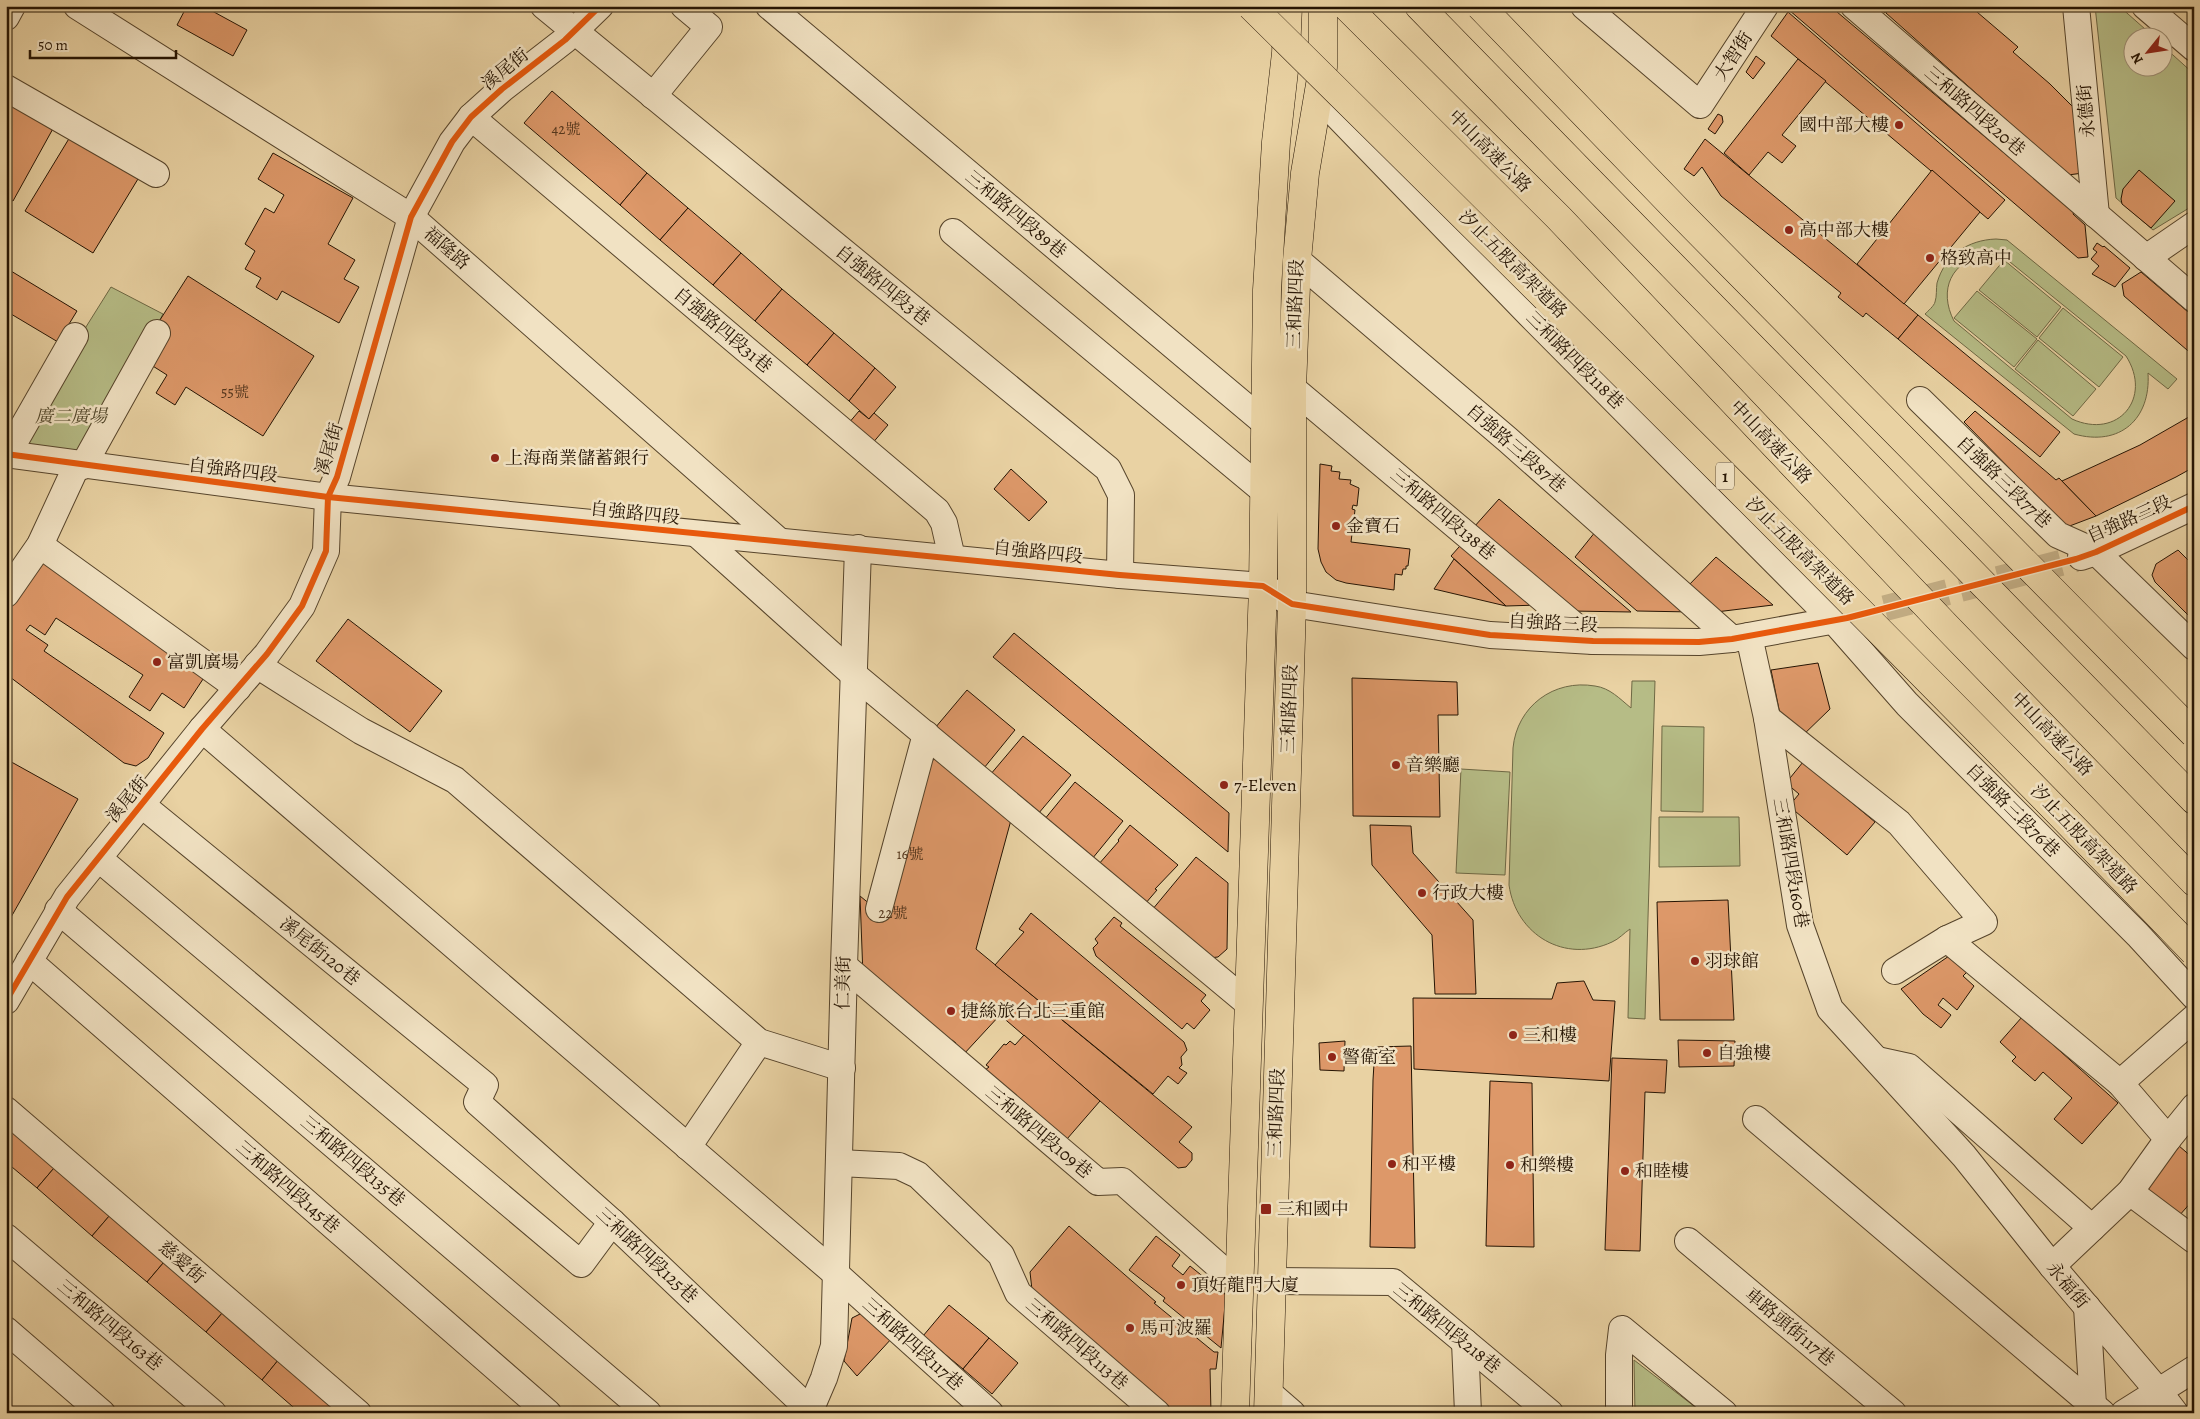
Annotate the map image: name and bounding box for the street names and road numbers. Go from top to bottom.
street label: 大智街 [1708,27,1758,85]
street label: 溪尾街 [476,43,534,95]
street label: 三和路四段20巷 [1920,61,2030,161]
street label: 永德街 [2072,83,2100,139]
street label: 中山高速公路 [1443,104,1537,198]
street label: 三和路四段89巷 [960,165,1072,263]
street label: 汐止五股高架道路 [1454,205,1572,323]
street label: 福隆路 [419,221,475,275]
street label: 自強路四段3巷 [831,239,935,331]
street label: 三和路四段 [1281,259,1309,349]
street label: 自強路四段31巷 [669,282,777,378]
street label: 三和路四段118巷 [1521,306,1629,414]
street label: 中山高速公路 [1725,395,1817,489]
street label: 自強路三段87巷 [1461,398,1571,498]
street label: 溪尾街 [310,420,348,478]
street label: 自強路三段77巷 [1951,431,2057,533]
street label: 自強路四段 [187,453,279,487]
road number: 1 [1716,462,1734,490]
street label: 三和路四段138巷 [1385,463,1501,565]
street label: 自強路三段 [2083,490,2175,548]
street label: 汐止五股高架道路 [1741,492,1859,610]
street label: 自強路四段 [589,496,681,530]
street label: 自強路四段 [992,535,1084,569]
street label: 自強路三段 [1507,609,1599,637]
street label: 三和路四段 [1275,664,1303,754]
street label: 中山高速公路 [2006,687,2098,781]
street label: 自強路三段76巷 [1961,758,2065,862]
street label: 溪尾街 [100,771,154,827]
street label: 汐止五股高架道路 [2025,779,2143,899]
street label: 三和路四段160巷 [1768,796,1814,930]
street label: 溪尾街120巷 [275,911,365,991]
street label: 仁美街 [831,956,855,1010]
street label: 三和路四段 [1262,1068,1290,1158]
street label: 三和路四段109巷 [981,1080,1097,1184]
street label: 三和路四段135巷 [296,1110,410,1212]
street label: 三和路四段145巷 [231,1135,345,1239]
street label: 三和路四段125巷 [591,1202,703,1308]
street label: 慈愛街 [154,1235,210,1289]
street label: 永福街 [2041,1257,2095,1313]
street label: 三和路四段163巷 [53,1274,167,1376]
street label: 三和路四段218巷 [1388,1277,1506,1379]
street label: 車路頭街117巷 [1740,1282,1840,1372]
street label: 三和路四段117巷 [857,1292,969,1396]
street label: 三和路四段113巷 [1021,1293,1133,1395]

